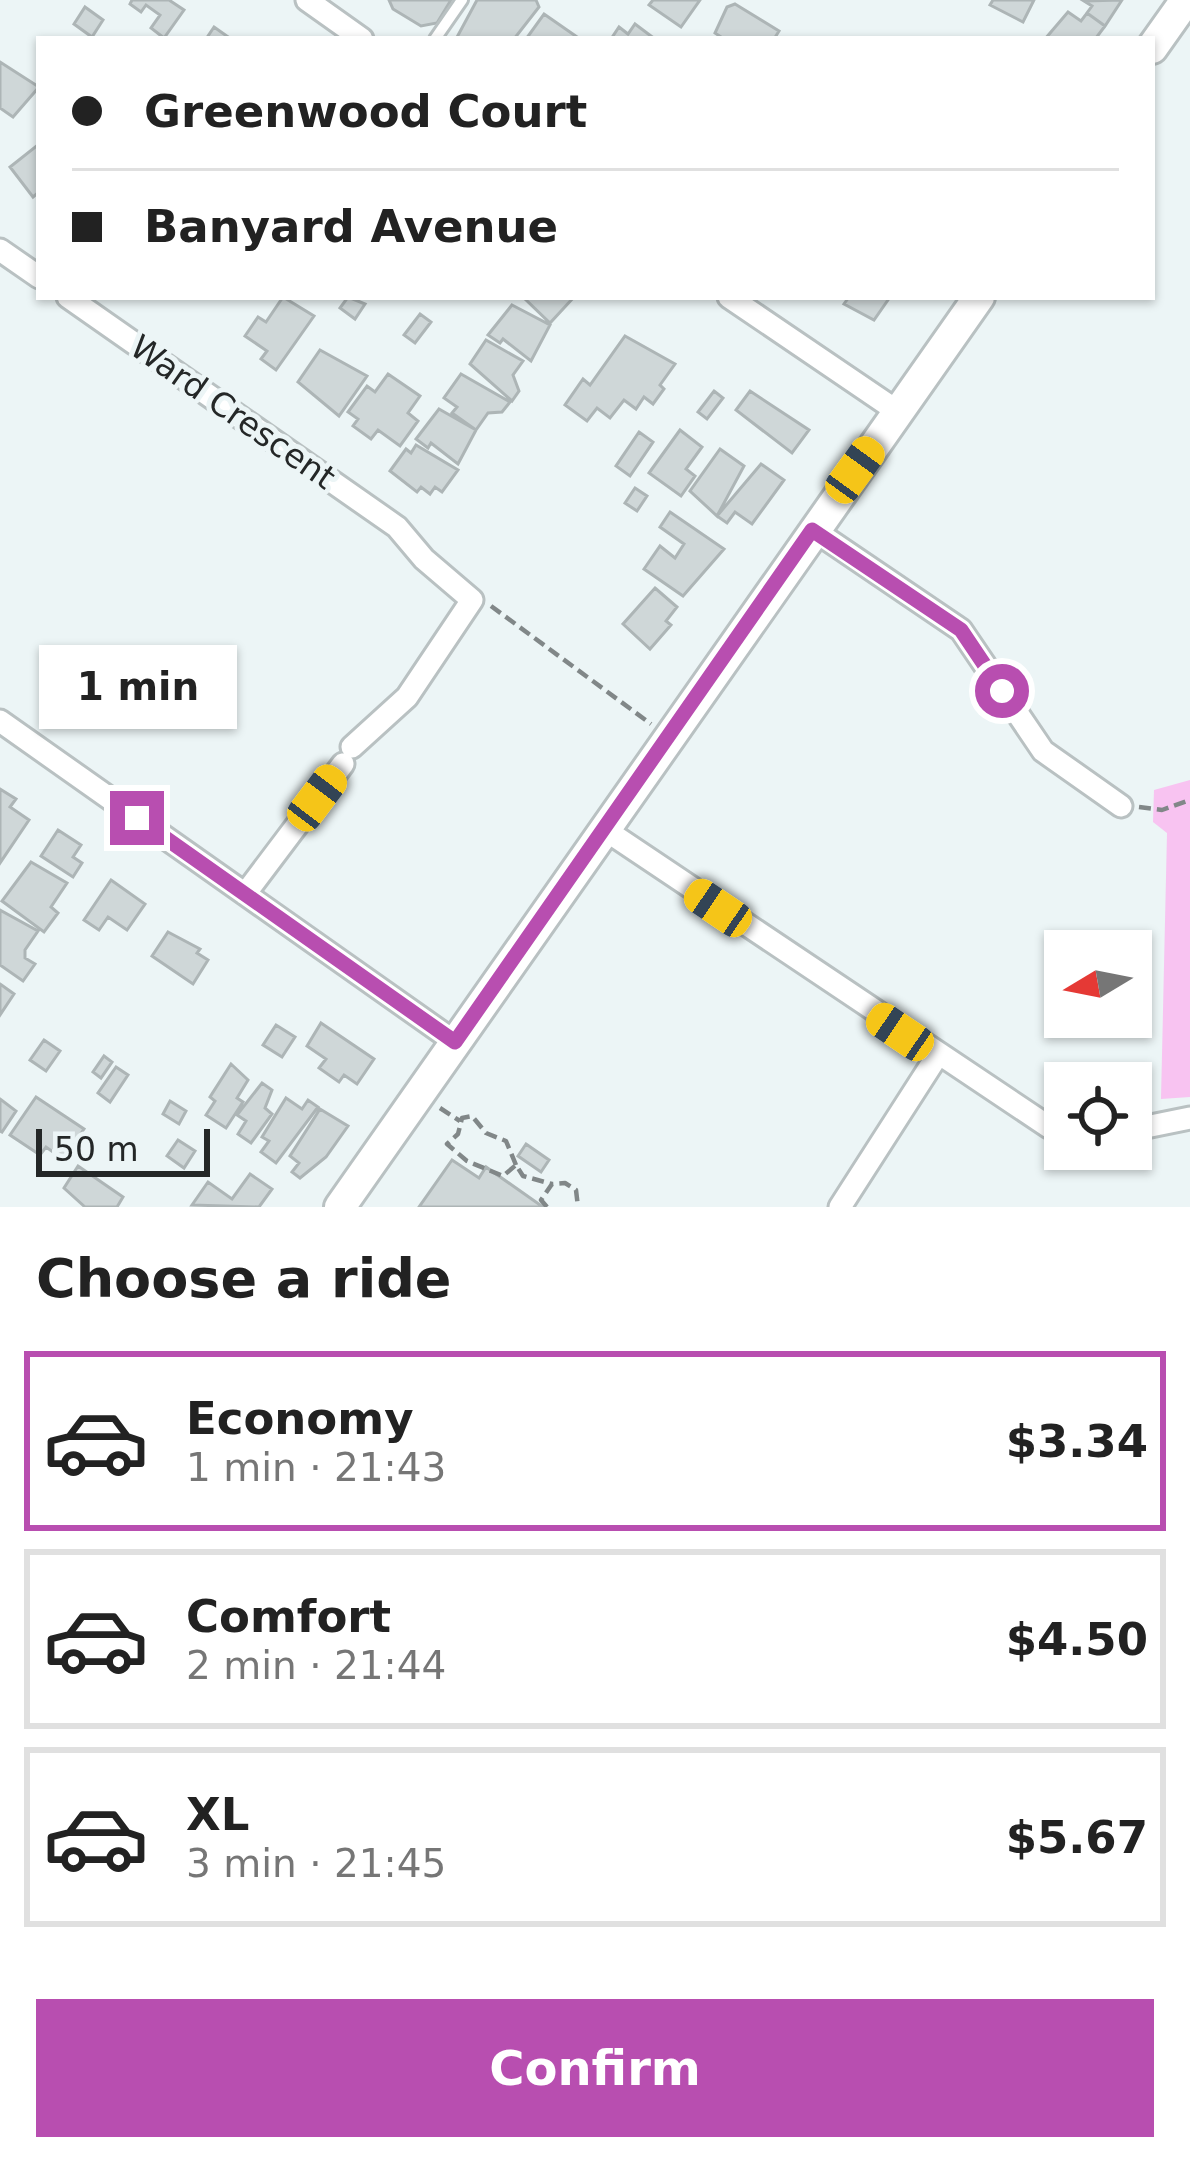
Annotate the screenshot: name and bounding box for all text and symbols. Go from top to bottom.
text: Greenwood Court [144,85,587,138]
text: Banyard Avenue [144,200,558,253]
street label: Ward Crescent [123,327,343,497]
car [819,430,891,510]
callout: 1 min [38,644,236,728]
text: 1 min [77,664,199,709]
route start [975,664,1029,718]
car [281,758,353,838]
route end [110,791,164,845]
car [678,873,758,943]
north arrow [1044,930,1152,1038]
map controls [1044,930,1152,1170]
car [860,997,940,1067]
button: locate [1044,1062,1152,1170]
scale bar [36,1123,210,1176]
text: 50 m [54,1130,139,1169]
text: Choose a ride [36,1247,452,1310]
icon: car [42,1387,150,1495]
text: Economy [186,1392,414,1445]
text: $3.34 [1006,1415,1148,1468]
text: 1 min · 21:43 [186,1445,446,1490]
icon: car [42,1585,150,1693]
text: Comfort [186,1590,391,1643]
text: $4.50 [1006,1613,1148,1666]
text: 2 min · 21:44 [186,1643,446,1688]
icon: car [42,1783,150,1891]
text: XL [186,1788,249,1841]
text: $5.67 [1006,1811,1148,1864]
text: 3 min · 21:45 [186,1841,446,1886]
button: Confirm [36,1999,1154,2137]

